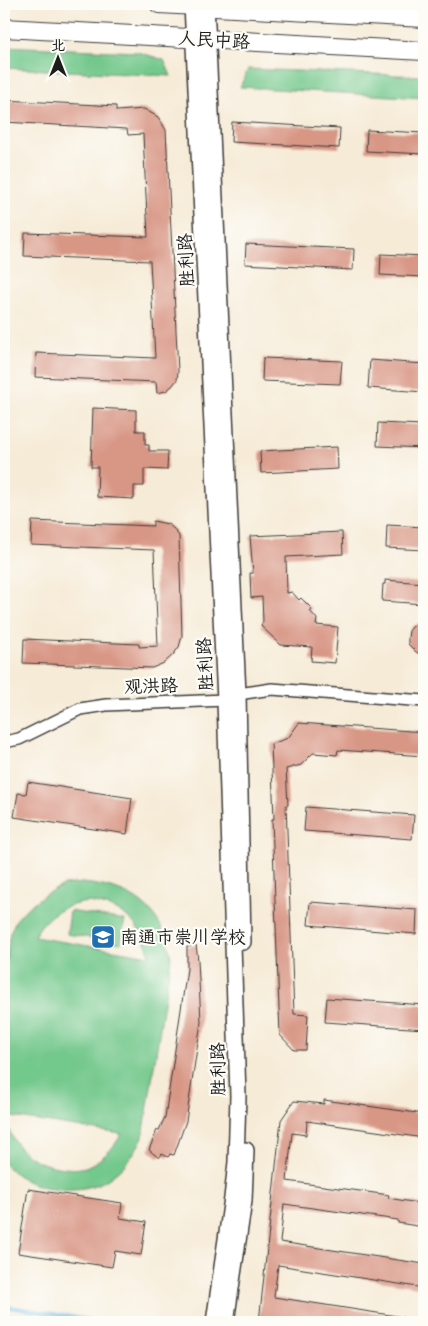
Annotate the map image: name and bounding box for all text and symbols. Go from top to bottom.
street label: 人民中路 [177,26,251,54]
north arrow [32,32,82,82]
text: 北 [51,36,65,54]
street label: 胜利路 [173,232,199,288]
street label: 胜利路 [192,636,218,692]
street label: 观洪路 [124,673,178,699]
school or university icon: 南通市崇川学校 [90,924,116,950]
place label: 南通市崇川学校 [120,925,246,949]
street label: 胜利路 [206,1042,230,1096]

